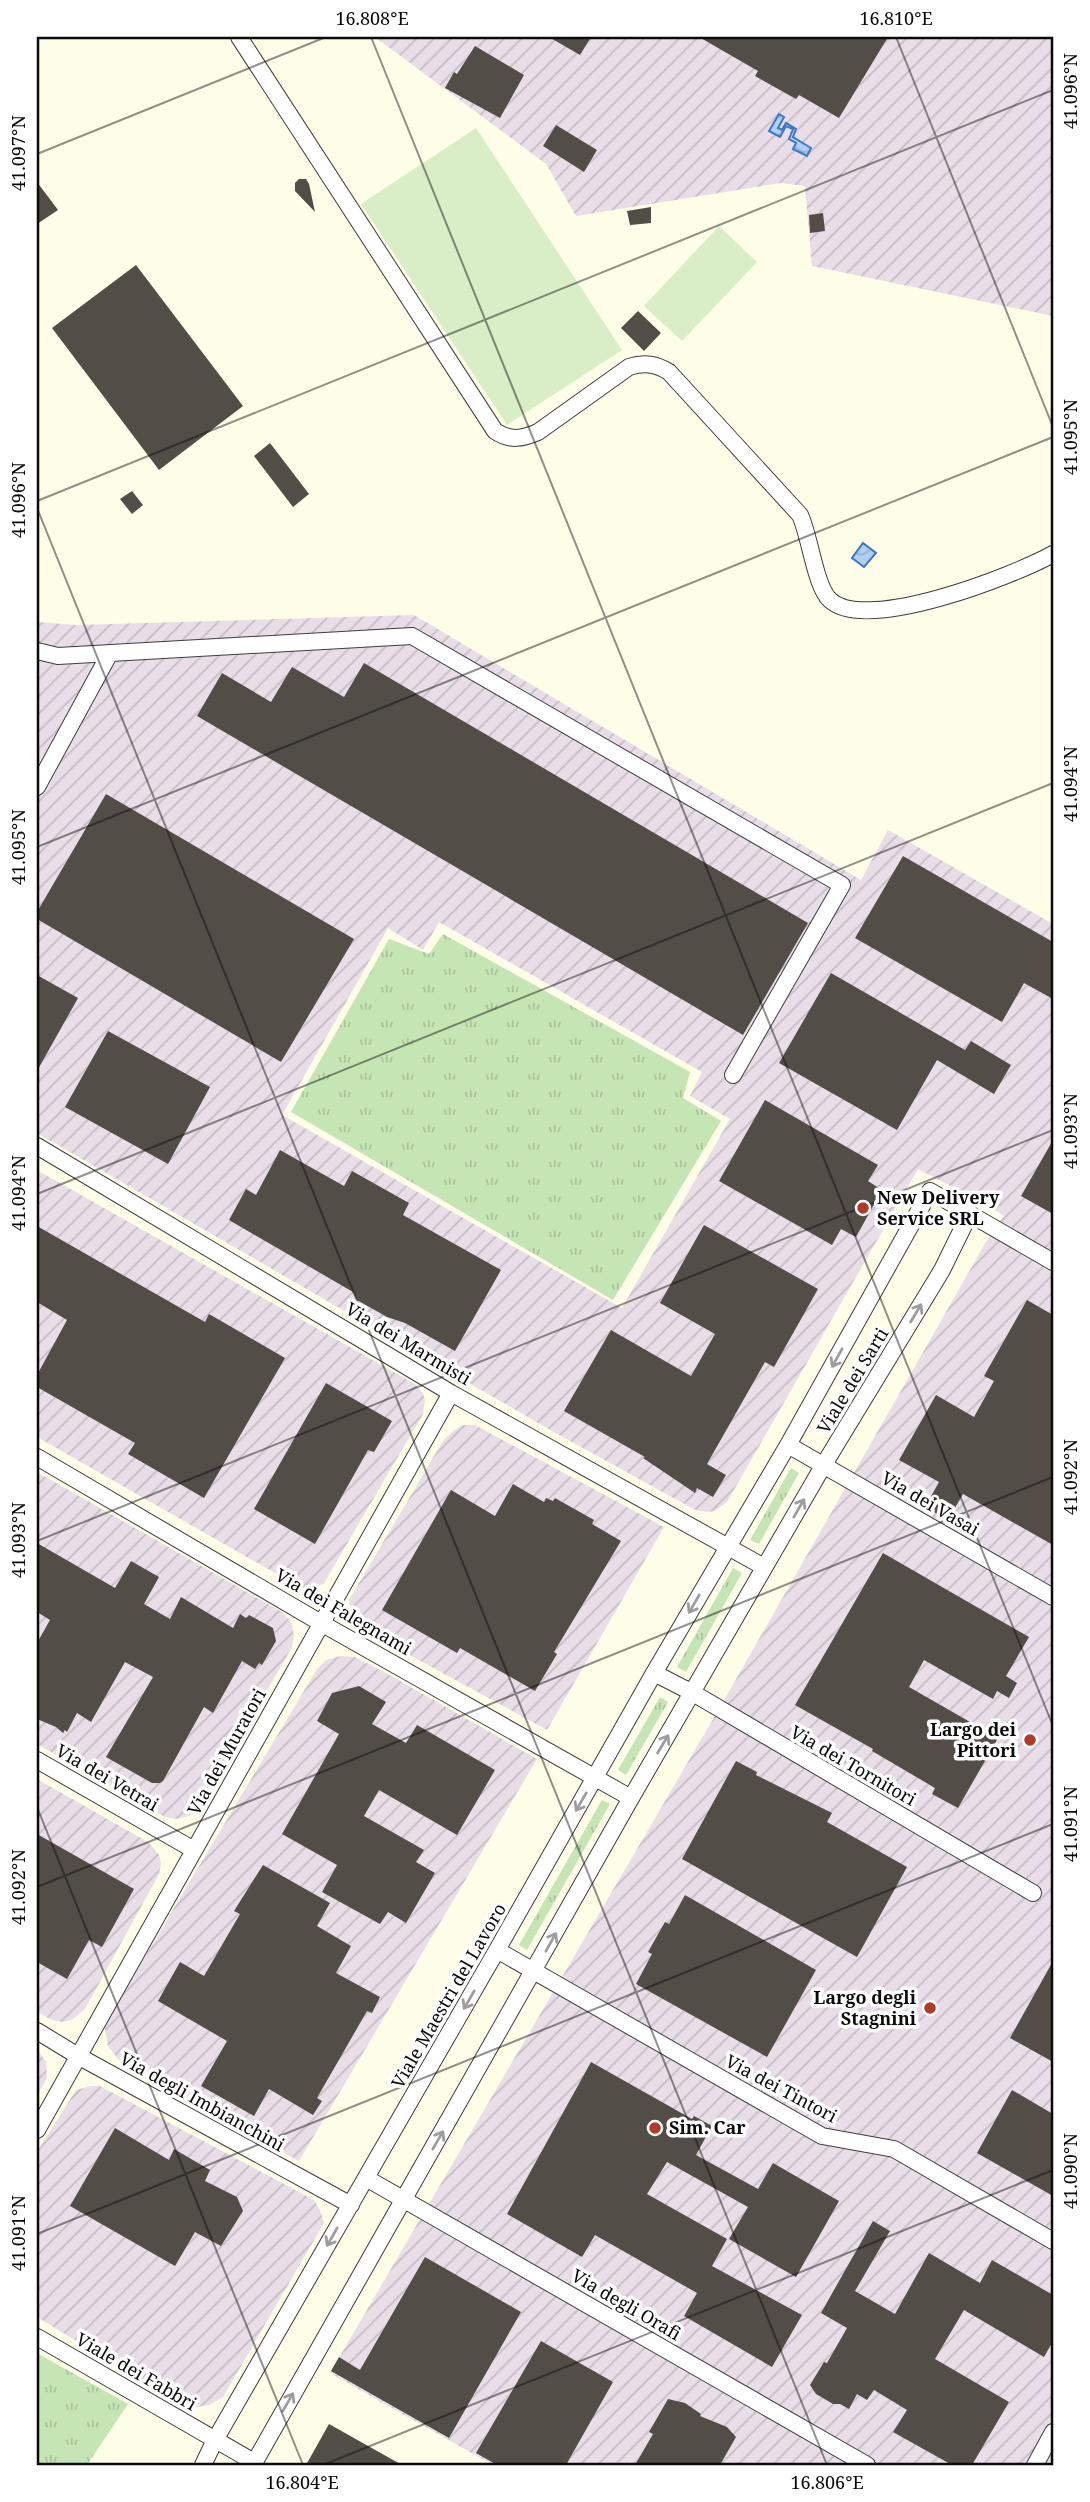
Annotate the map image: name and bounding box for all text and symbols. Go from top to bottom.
text: 16.808°E [335,6,409,30]
text: 16.810°E [859,6,933,30]
text: 41.096°N [1058,53,1082,129]
text: 41.097°N [6,115,30,191]
text: 41.095°N [1058,399,1082,475]
text: 41.096°N [6,462,30,538]
text: 41.094°N [1058,746,1082,822]
text: 41.095°N [6,809,30,885]
text: 41.093°N [1058,1093,1082,1169]
text: 41.094°N [6,1155,30,1231]
place label: New Delivery Service SRL [877,1185,1000,1230]
marker: New Delivery Service SRL [855,1200,871,1216]
street label: Via dei Marmisti [341,1296,476,1390]
one-way arrow [910,1304,924,1324]
street label: Viale dei Sarti [811,1323,893,1438]
one-way arrow [830,1347,844,1367]
text: 41.092°N [1058,1439,1082,1515]
street label: Via dei Vasai [877,1465,984,1541]
one-way arrow [792,1498,806,1518]
text: 41.093°N [6,1502,30,1578]
street label: Via dei Falegnami [271,1562,416,1660]
one-way arrow [687,1594,701,1614]
street label: Via dei Muratori [181,1684,271,1819]
place label: Largo dei Pittori [930,1717,1017,1762]
street label: Via dei Tornitori [786,1719,921,1811]
marker: Largo dei Pittori [1022,1732,1038,1748]
one-way arrow [656,1735,670,1755]
street label: Via dei Vetrai [52,1738,163,1816]
text: 41.091°N [1058,1786,1082,1862]
one-way arrow [574,1791,587,1812]
text: 41.092°N [6,1849,30,1925]
street label: Viale Maestri del Lavoro [385,1899,511,2092]
one-way arrow [545,1932,558,1953]
place label: Largo degli Stagnini [813,1985,917,2030]
one-way arrow [462,1989,476,2009]
marker: Largo degli Stagnini [922,2000,938,2016]
street label: Via degli Imbianchini [116,2046,289,2157]
street label: Via dei Tintori [721,2049,842,2128]
place label: Sim. Car [669,2115,746,2139]
marker: Sim. Car [647,2120,663,2136]
one-way arrow [431,2130,445,2150]
text: 41.090°N [1058,2133,1082,2209]
text: 41.091°N [6,2195,30,2271]
one-way arrow [325,2227,339,2247]
street label: Via degli Orafi [567,2263,686,2345]
street label: Viale dei Fabbri [72,2327,201,2416]
one-way arrow [281,2393,295,2413]
text: 16.804°E [265,2470,339,2494]
text: 16.806°E [790,2470,864,2494]

